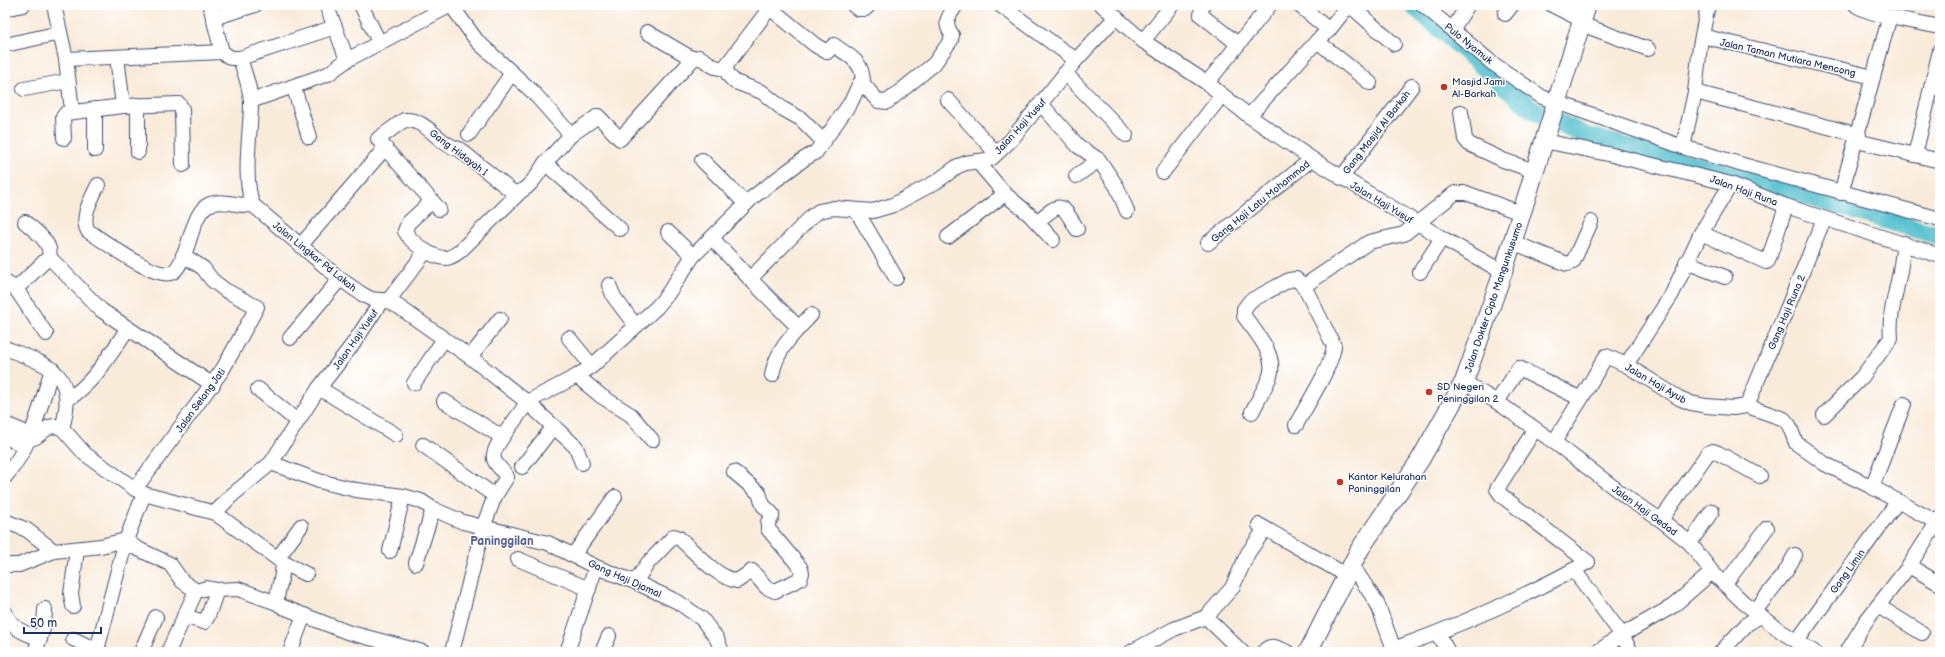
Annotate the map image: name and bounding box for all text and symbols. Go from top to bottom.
street label: Pulo Nyamuk [1442,21,1495,67]
street label: Jalan Taman Mutiara Mencong [1719,36,1857,80]
place label: Masjid Jami Al-Barkah [1452,76,1505,100]
marker: Masjid Jami Al-Barkah [1439,82,1449,92]
street label: Gang Masjid Al Barkah [1340,88,1413,177]
street label: Jalan Haji Yusuf [992,96,1049,157]
street label: Gang Hidayah I [427,127,490,179]
street label: Gang Haji Latu Mohammad [1209,158,1313,245]
street label: Jalan Haji Runa [1708,173,1779,209]
street label: Jalan Haji Yusuf [1348,179,1415,226]
street label: Jalan Lingkar Pd Lakah [270,219,359,295]
street label: Jalan Dokter Cipto Mangunkusumo [1463,220,1525,374]
street label: Gang Haji Runa 2 [1766,273,1808,352]
street label: Jalan Haji Yusuf [331,307,381,372]
street label: Jalan Haji Ayub [1623,361,1689,406]
street label: Jalan Selang Jati [174,366,228,435]
place label: SD Negeri Peninggilan 2 [1437,381,1499,405]
marker: SD Negeri Peninggilan 2 [1424,387,1434,397]
place label: Kantor Kelurahan Paninggilan [1348,471,1427,495]
marker: Kantor Kelurahan Paninggilan [1335,477,1345,487]
street label: Jalan Haji Gedad [1609,483,1680,539]
district label: Paninggilan [470,534,534,549]
street label: Gang Limin [1828,547,1868,596]
street label: Gang Haji Djamal [586,557,663,600]
scale bar [24,609,101,635]
text: 50 m [30,616,57,631]

